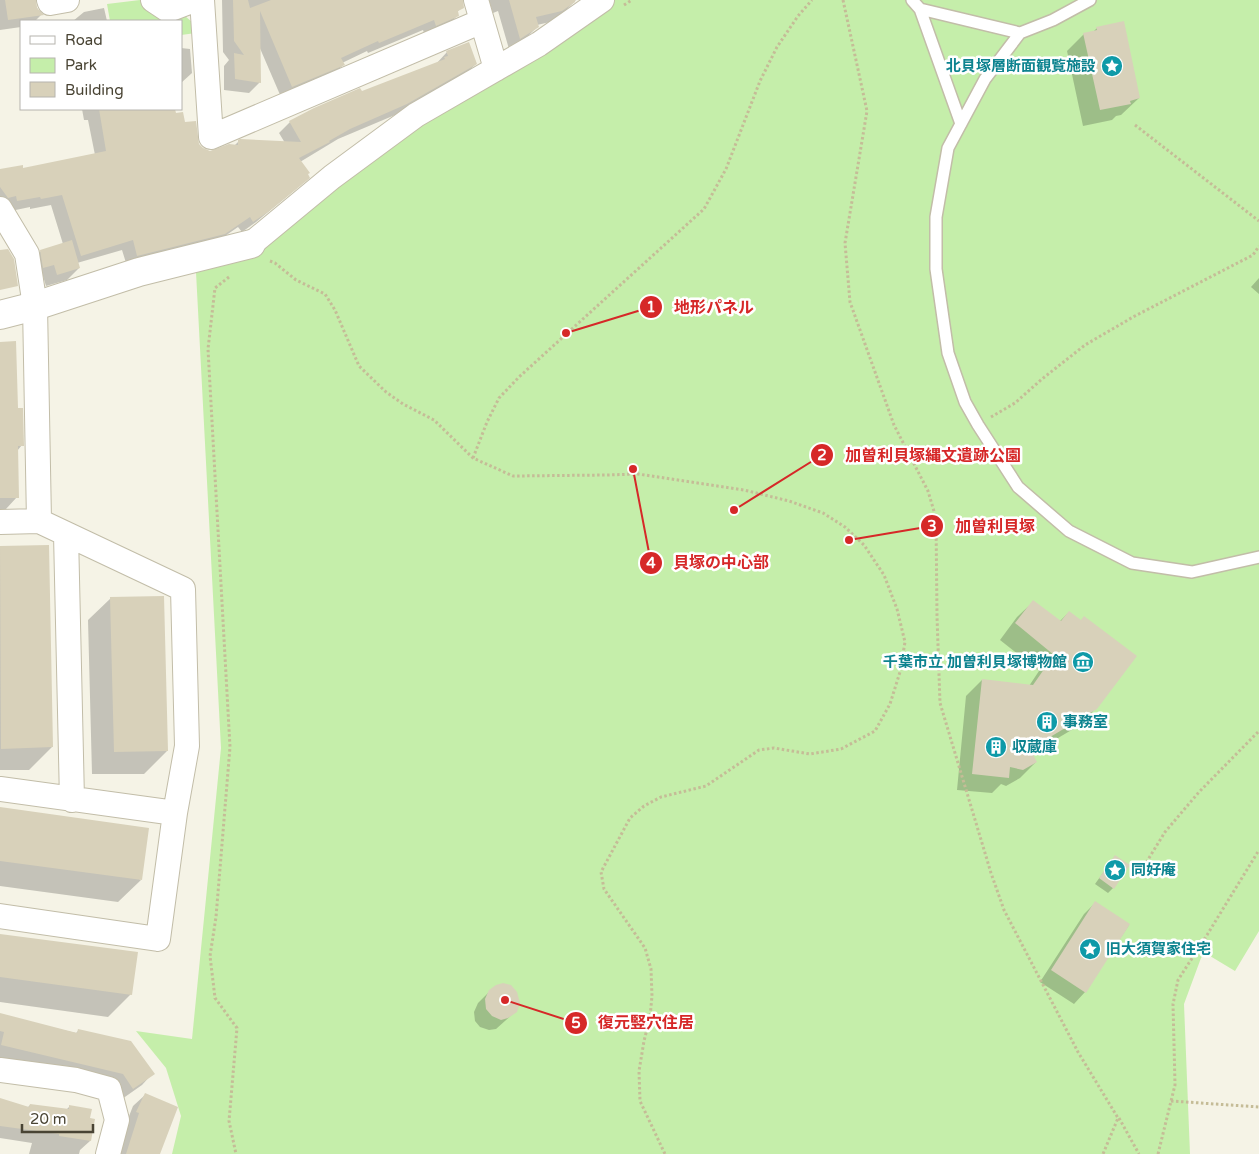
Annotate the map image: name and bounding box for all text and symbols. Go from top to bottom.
legend [20,20,182,110]
text: Road [65,31,103,49]
place icon: 北貝塚層断面観覧施設 [1100,54,1124,78]
text: Park [65,56,97,74]
place label: 北貝塚層断面観覧施設 [946,57,1096,75]
text: Building [65,81,124,99]
callout: 地形パネル [639,292,764,323]
text: 1 [646,298,656,316]
text: 地形パネル [674,298,754,318]
callout: 加曽利貝塚縄文遺跡公園 [810,440,1031,471]
text: 2 [817,446,827,464]
text: 加曽利貝塚縄文遺跡公園 [845,446,1021,466]
callout: 加曽利貝塚 [920,511,1045,542]
text: 3 [927,517,937,535]
text: 加曽利貝塚 [955,517,1035,537]
callout: 貝塚の中心部 [638,547,779,578]
text: 貝塚の中心部 [673,553,769,573]
text: 4 [646,554,656,572]
museum icon: 千葉市立 加曽利貝塚博物館 [1071,650,1095,674]
place label: 千葉市立 加曽利貝塚博物館 [883,653,1067,671]
building icon: 事務室 [1035,710,1059,734]
place label: 事務室 [1063,713,1108,731]
building icon: 収蔵庫 [984,735,1008,759]
place label: 収蔵庫 [1012,738,1057,756]
place icon: 同好庵 [1103,858,1127,882]
place label: 同好庵 [1131,861,1176,879]
place icon: 旧大須賀家住宅 [1078,937,1102,961]
place label: 旧大須賀家住宅 [1106,940,1211,958]
callout: 復元竪穴住居 [563,1007,704,1038]
text: 復元竪穴住居 [598,1013,694,1033]
text: 5 [571,1014,581,1032]
scale bar [22,1102,94,1134]
text: 20 m [30,1110,67,1128]

